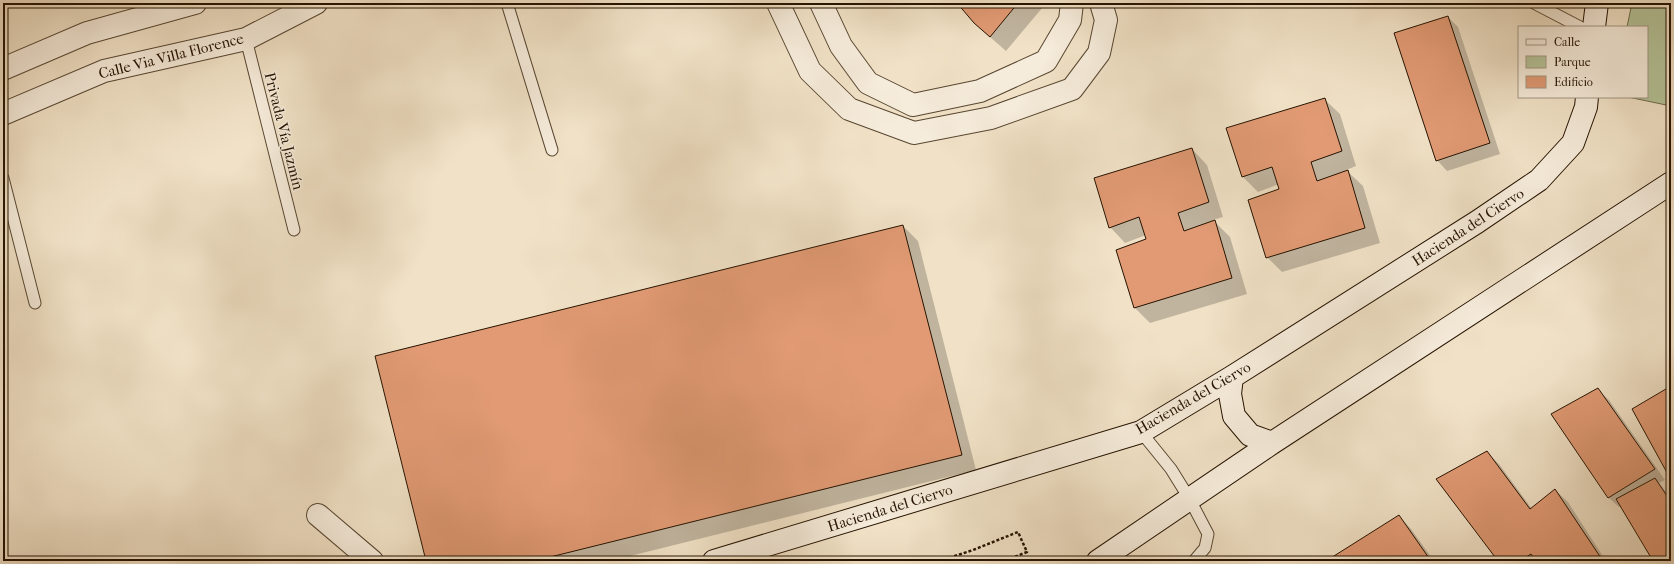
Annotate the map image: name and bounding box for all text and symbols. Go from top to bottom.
legend [1518,26,1648,98]
street label: Calle Via Villa Florence [97,29,246,83]
text: Calle [1554,35,1580,49]
text: Parque [1554,55,1591,69]
street label: Privada Vía Jazmín [261,70,307,192]
text: Edificio [1554,75,1593,89]
street label: Hacienda del Ciervo [1409,184,1528,270]
street label: Hacienda del Ciervo [1132,358,1254,438]
street label: Hacienda del Ciervo [825,480,955,536]

